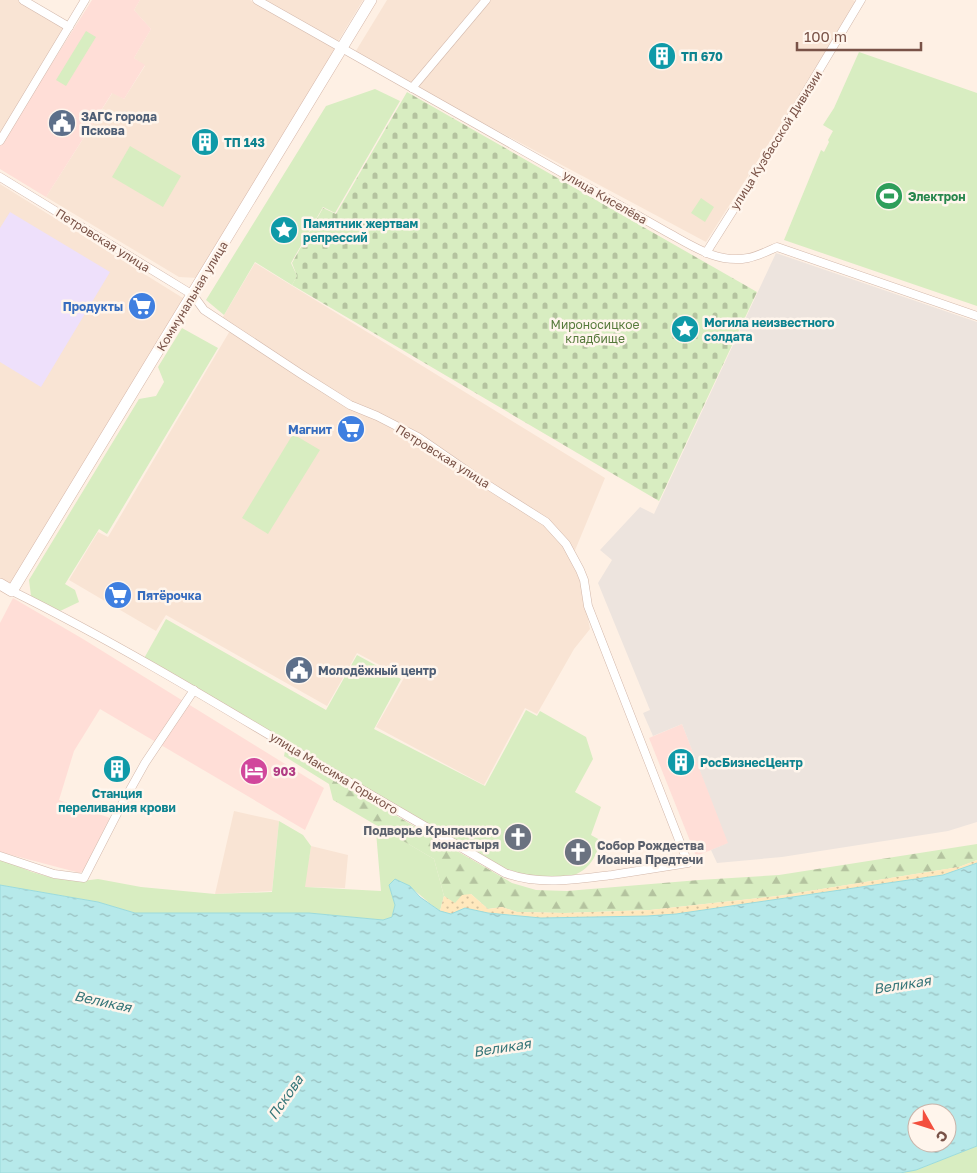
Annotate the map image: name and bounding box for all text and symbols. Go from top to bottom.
scale bar [797,20,921,52]
text: 100 m [804,27,847,45]
building icon: ТП 670 [647,41,677,71]
place label: ТП 670 [681,49,723,64]
street label: улица Кузбасской Дивизии [727,68,825,212]
public building icon: ЗАГС города Пскова [47,108,77,138]
place label: ЗАГС города Пскова [81,109,157,138]
building icon: ТП 143 [190,127,220,157]
place label: ТП 143 [224,135,265,150]
street label: улица Киселёва [560,167,650,227]
sports icon: Электрон [874,181,904,211]
place label: Электрон [908,189,966,204]
street label: Петровская улица [53,205,153,275]
place icon: Памятник жертвам репрессий [269,215,299,245]
place label: Памятник жертвам репрессий [303,216,419,245]
street label: Коммунальная улица [153,238,231,354]
supermarket icon: Продукты [127,291,157,321]
place label: Продукты [63,299,123,314]
place icon: Могила неизвестного солдата [670,314,700,344]
place label: Могила неизвестного солдата [704,315,835,344]
park label: Мироносицкое кладбище [551,317,639,346]
supermarket icon: Магнит [336,414,366,444]
street label: Петровская улица [393,421,493,491]
place label: Магнит [288,422,332,437]
supermarket icon: Пятёрочка [103,580,133,610]
place label: Пятёрочка [137,588,202,603]
public building icon: Молодёжный центр [284,655,314,685]
place label: Молодёжный центр [318,663,437,678]
street label: улица Максима Горького [267,729,401,817]
building icon: РосБизнесЦентр [666,747,696,777]
building icon: Станция переливания крови [102,754,132,784]
place label: РосБизнесЦентр [700,755,803,770]
hotel icon: 903 [239,756,269,786]
place label: 903 [273,764,296,779]
place label: Станция переливания крови [58,786,176,815]
church icon: Подворье Крыпецкого монастыря [503,822,533,852]
place label: Подворье Крыпецкого монастыря [363,823,499,852]
church icon: Собор Рождества Иоанна Предтечи [563,837,593,867]
place label: Собор Рождества Иоанна Предтечи [597,838,704,867]
water label: Великая [872,971,933,997]
water label: Великая [73,987,134,1016]
water label: Великая [472,1034,533,1060]
water label: Пскова [264,1071,307,1122]
north arrow [907,1103,957,1153]
text: С [933,1127,952,1146]

